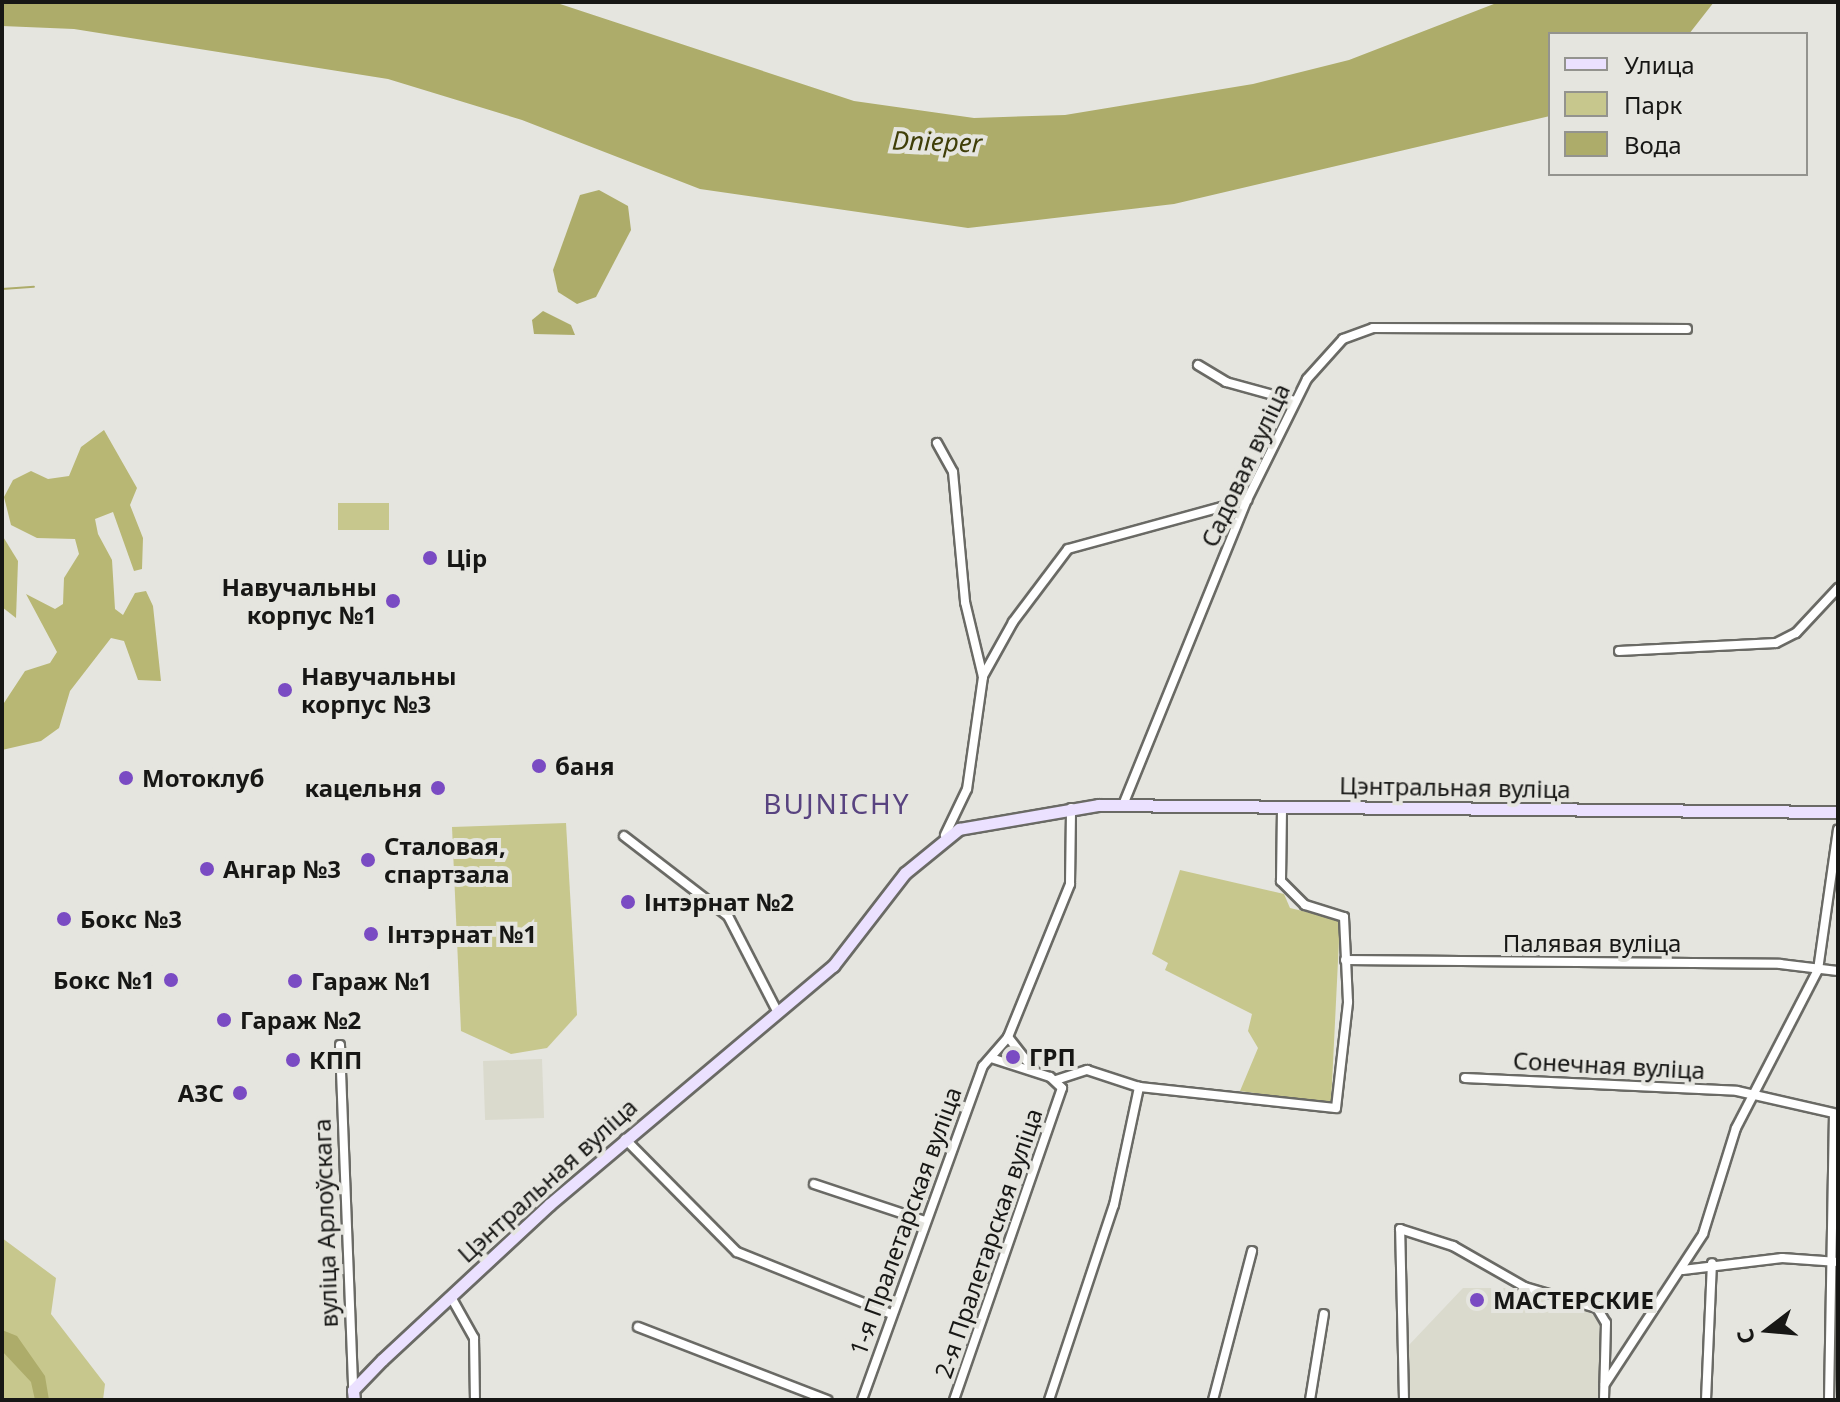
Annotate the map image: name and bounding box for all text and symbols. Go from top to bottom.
legend [1548,32,1808,176]
text: Улица [1624,48,1695,81]
text: Парк [1624,88,1682,121]
water label: Dnieper [891,125,983,159]
text: Вода [1624,128,1682,161]
street label: Садовая вуліца [1195,379,1295,551]
place label: Цір [446,544,487,572]
marker: Цір [421,549,439,567]
place label: Навучальны корпус №1 [221,573,377,629]
marker: Навучальны корпус №1 [384,592,402,610]
place label: Навучальны корпус №3 [301,662,457,718]
marker: Навучальны корпус №3 [276,681,294,699]
place label: баня [555,752,615,780]
marker: баня [530,757,548,775]
place label: Мотоклуб [142,764,264,792]
marker: Мотоклуб [117,769,135,787]
street label: Цэнтральная вуліца [1339,771,1571,803]
place label: кацельня [304,774,422,802]
marker: кацельня [429,779,447,797]
district label: BUJNICHY [763,786,911,820]
place label: Сталовая, спартзала [384,832,510,888]
marker: Сталовая, спартзала [359,851,377,869]
place label: Ангар №3 [223,855,341,883]
marker: Ангар №3 [198,860,216,878]
place label: Інтэрнат №2 [644,888,794,916]
marker: Інтэрнат №2 [619,893,637,911]
place label: Бокс №3 [80,905,182,933]
marker: Бокс №3 [55,910,73,928]
place label: Інтэрнат №1 [387,920,537,948]
marker: Інтэрнат №1 [362,925,380,943]
street label: Палявая вуліца [1503,929,1681,957]
place label: Бокс №1 [53,966,155,994]
place label: Гараж №1 [311,967,432,995]
marker: Бокс №1 [162,971,180,989]
marker: Гараж №1 [286,972,304,990]
place label: Гараж №2 [240,1006,361,1034]
marker: Гараж №2 [215,1011,233,1029]
place label: ГРП [1029,1043,1076,1071]
place label: КПП [309,1046,362,1074]
street label: Сонечная вуліца [1512,1046,1706,1084]
marker: ГРП [1004,1048,1022,1066]
marker: КПП [284,1051,302,1069]
place label: АЗС [178,1079,224,1107]
street label: 1-я Пралетарская вуліца [843,1083,967,1359]
marker: АЗС [231,1084,249,1102]
street label: Цэнтральная вуліца [451,1092,643,1268]
street label: 2-я Пралетарская вуліца [928,1104,1048,1382]
street label: вуліца Арлоўскага [307,1118,343,1328]
place label: МАСТЕРСКИЕ [1493,1286,1654,1314]
north arrow [1728,1290,1808,1370]
marker: МАСТЕРСКИЕ [1468,1291,1486,1309]
text: С [1729,1326,1761,1348]

